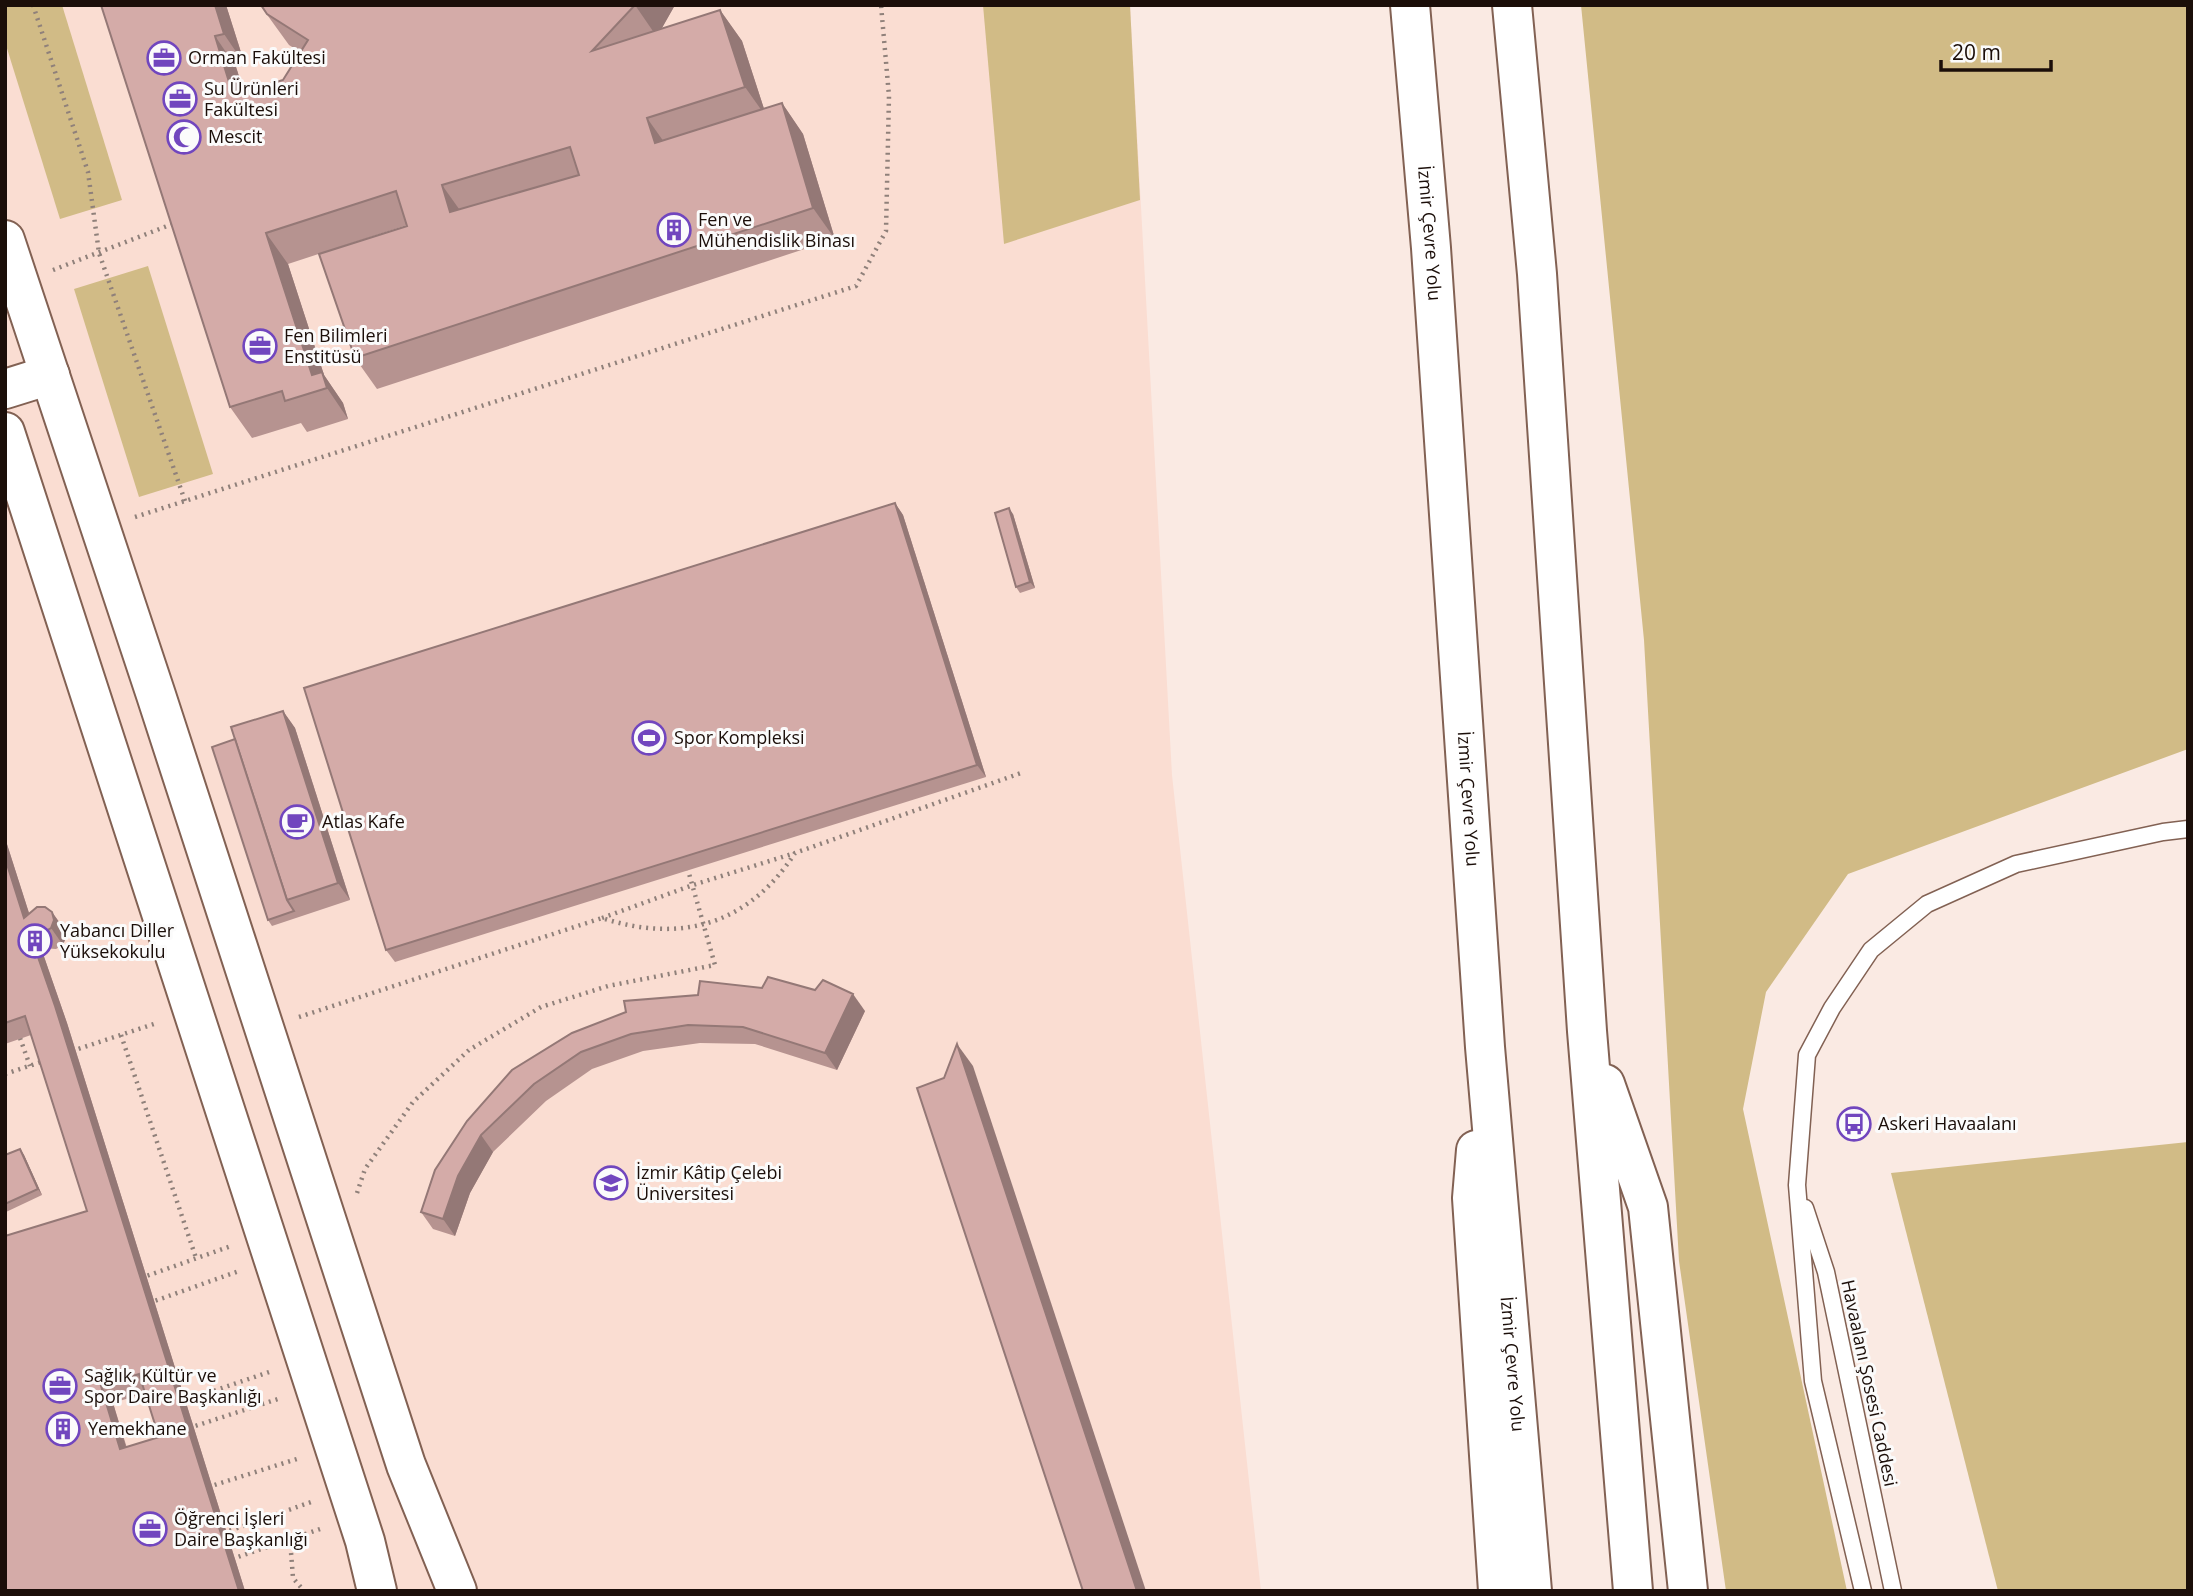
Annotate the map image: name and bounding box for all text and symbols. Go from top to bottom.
scale bar [1941,28,2051,72]
text: 20 m [1952,38,2001,66]
office icon: Orman Fakültesi [145,39,183,77]
place label: Orman Fakültesi [188,45,326,69]
place label: Su Ürünleri Fakültesi [204,76,299,121]
office icon: Su Ürünleri Fakültesi [161,80,199,118]
mosque icon: Mescit [165,118,203,156]
place label: Mescit [208,124,262,148]
street label: İzmir Çevre Yolu [1413,164,1448,302]
place label: Fen ve Mühendislik Binası [698,207,855,252]
building icon: Fen ve Mühendislik Binası [655,211,693,249]
place label: Fen Bilimleri Enstitüsü [284,323,388,368]
office icon: Fen Bilimleri Enstitüsü [241,327,279,365]
sports icon: Spor Kompleksi [630,719,668,757]
place label: Spor Kompleksi [674,725,805,749]
street label: İzmir Çevre Yolu [1453,730,1486,867]
cafe icon: Atlas Kafe [278,803,316,841]
place label: Atlas Kafe [322,809,405,833]
place label: Yabancı Diller Yüksekokulu [60,918,175,963]
building icon: Yabancı Diller Yüksekokulu [16,922,54,960]
bus stop icon: Askeri Havaalanı [1835,1105,1873,1143]
place label: Askeri Havaalanı [1878,1111,2017,1135]
place label: İzmir Kâtip Çelebi Üniversitesi [636,1160,782,1205]
school or university icon: İzmir Kâtip Çelebi Üniversitesi [592,1164,630,1202]
street label: Havaalanı Şosesi Caddesi [1836,1277,1904,1488]
street label: İzmir Çevre Yolu [1496,1295,1531,1433]
place label: Sağlık, Kültür ve Spor Daire Başkanlığı [84,1363,262,1408]
office icon: Sağlık, Kültür ve Spor Daire Başkanlığı [41,1367,79,1405]
building icon: Yemekhane [44,1410,82,1448]
place label: Yemekhane [88,1416,187,1440]
place label: Öğrenci İşleri Daire Başkanlığı [174,1506,308,1551]
office icon: Öğrenci İşleri Daire Başkanlığı [131,1510,169,1548]

